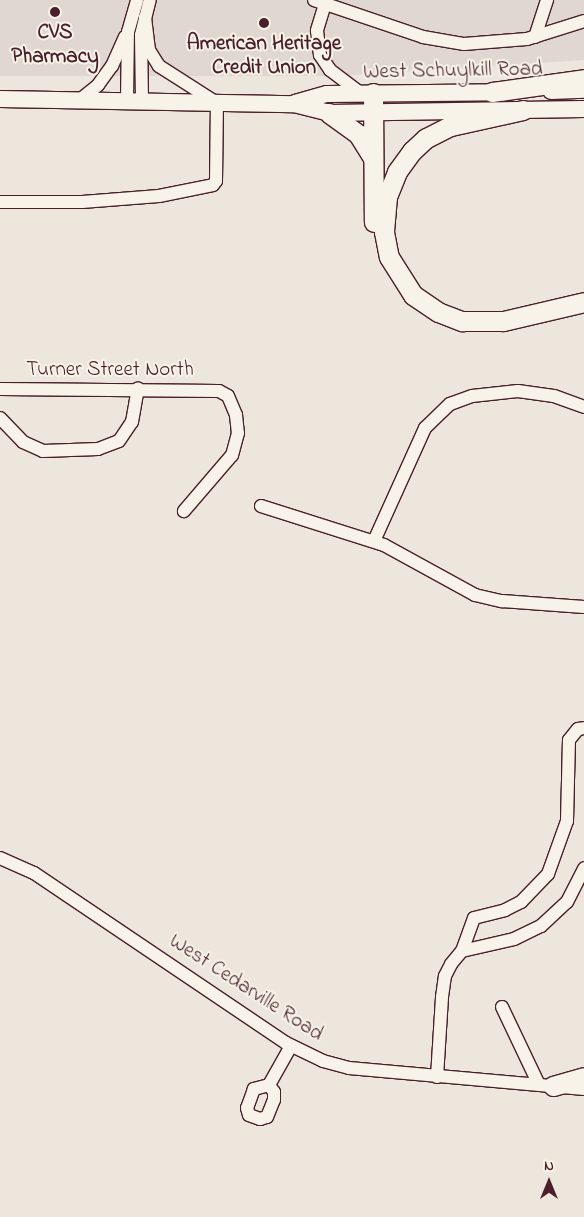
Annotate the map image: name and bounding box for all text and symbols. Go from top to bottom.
marker: CVS Pharmacy [49,6,61,18]
marker: American Heritage Credit Union [258,17,270,29]
place label: CVS Pharmacy [11,20,99,70]
place label: American Heritage Credit Union [187,31,341,81]
street label: West Schuylkill Road [363,57,543,85]
street label: Turner Street North [26,357,194,383]
street label: West Cedarville Road [164,929,328,1047]
text: N [544,1156,554,1177]
north arrow [524,1157,574,1207]

